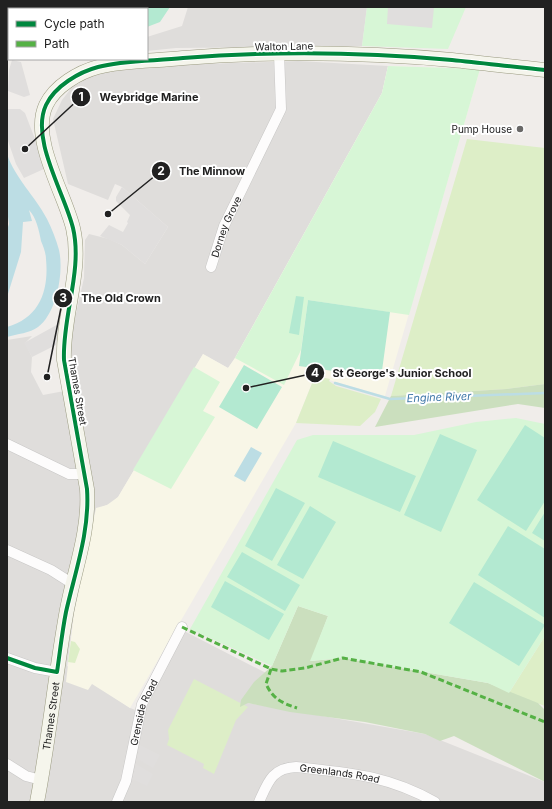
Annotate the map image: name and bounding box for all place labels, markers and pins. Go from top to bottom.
callout: Weybridge Marine [71,86,206,109]
place label: Pump House [452,123,512,135]
marker: Pump House [515,124,525,134]
callout: The Minnow [151,159,253,182]
callout: The Old Crown [53,287,168,310]
callout: St George's Junior School [305,362,480,385]

